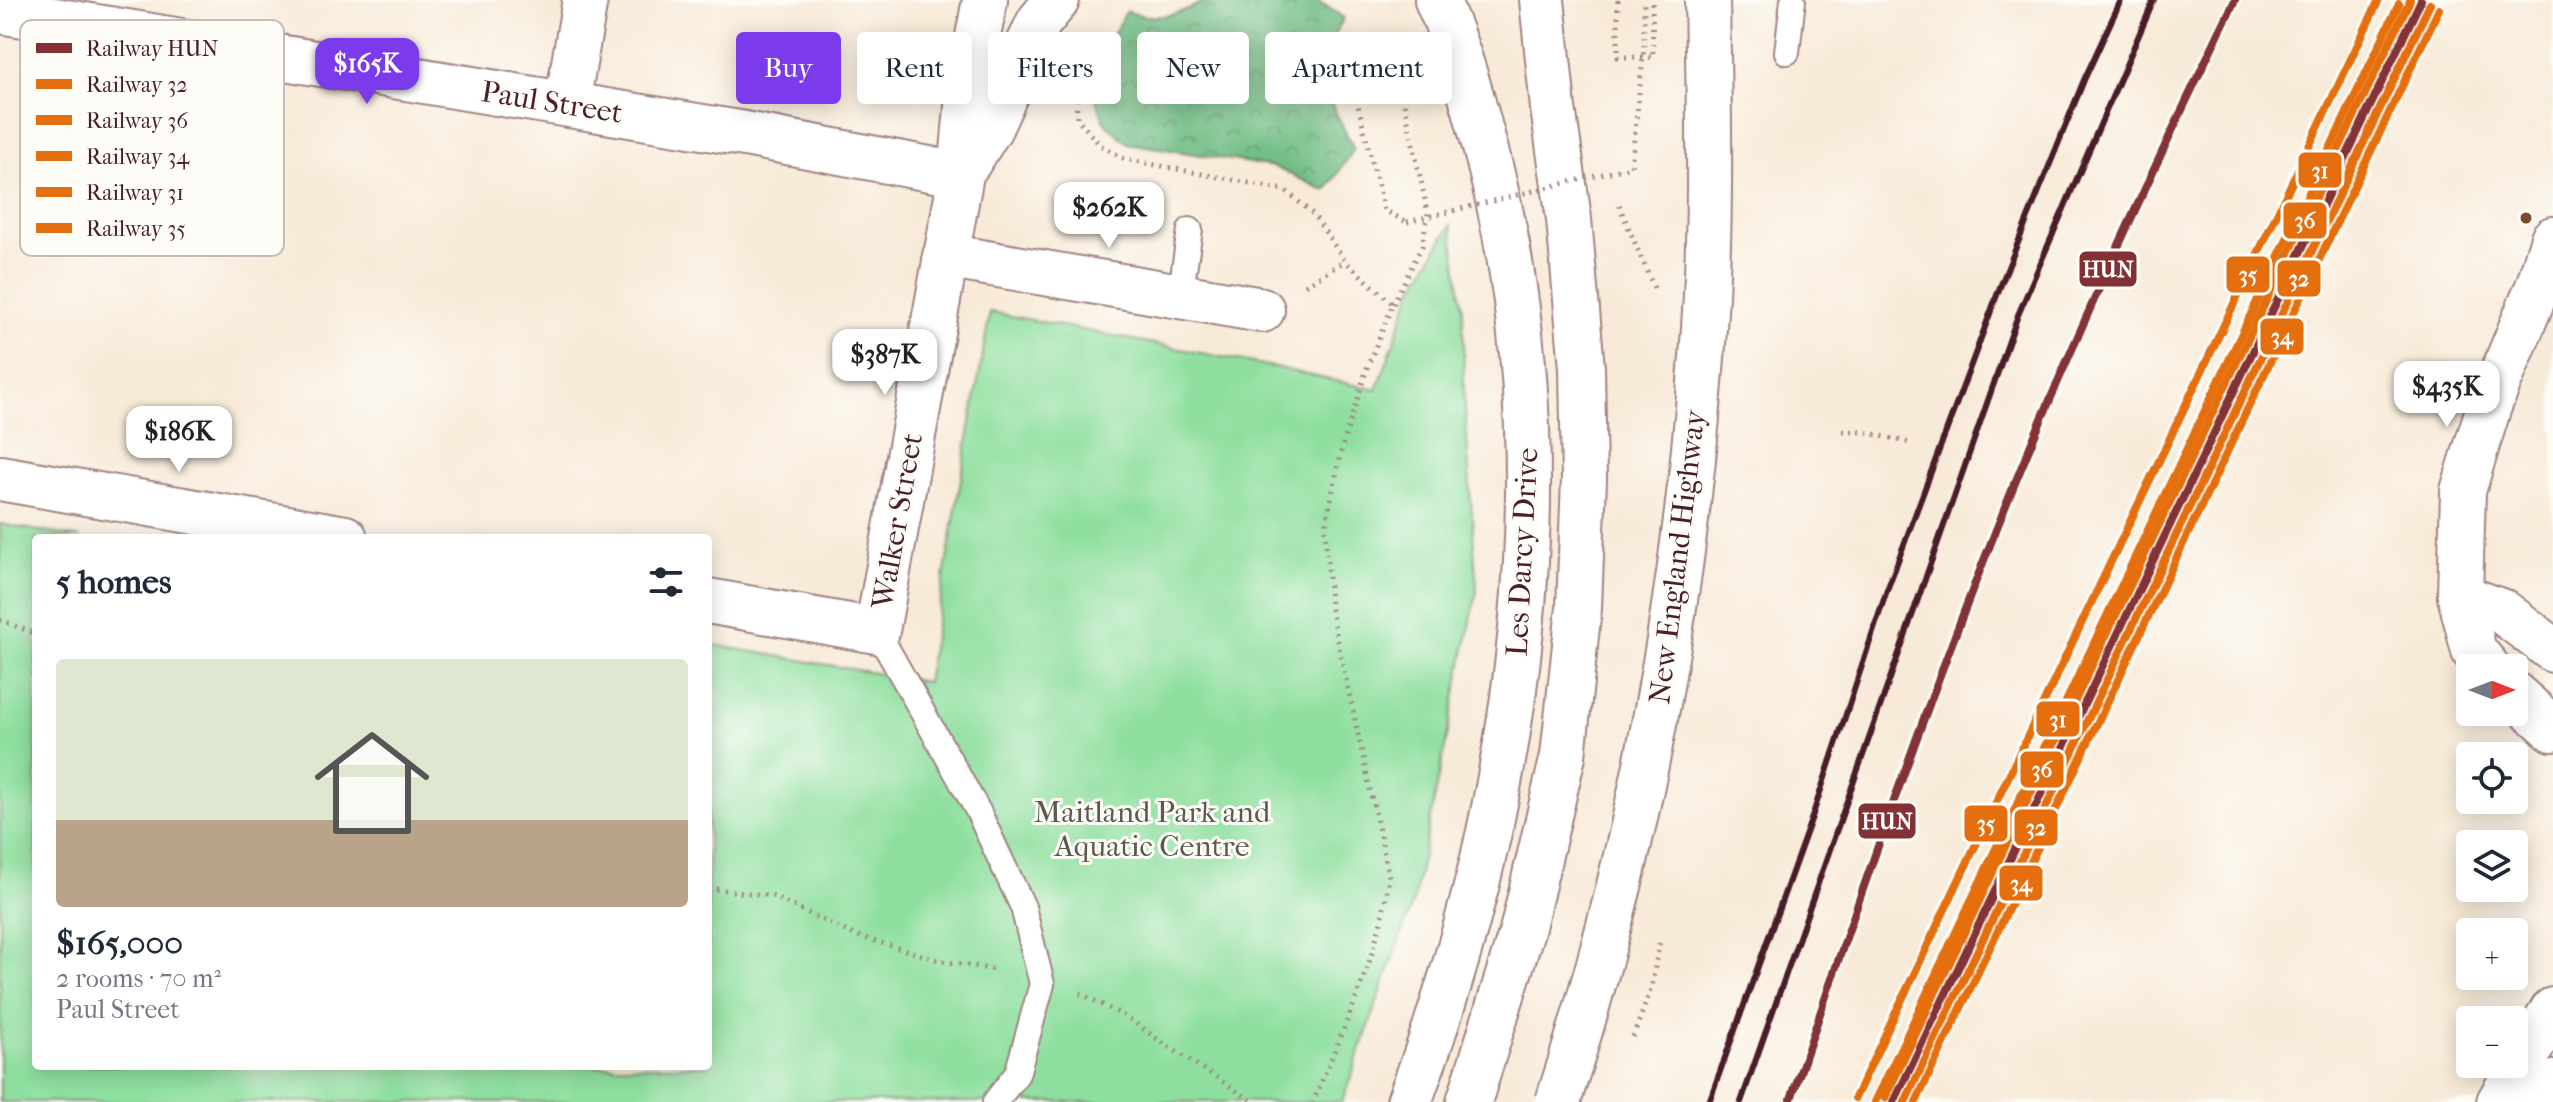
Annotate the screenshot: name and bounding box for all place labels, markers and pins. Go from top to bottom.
pin: $165K [311,38,423,106]
pin: $262K [1053,182,1165,250]
unlabelled marker [2518,210,2534,226]
pin: $387K [829,329,941,397]
pin: $435K [2391,361,2503,429]
pin: $186K [123,406,235,474]

